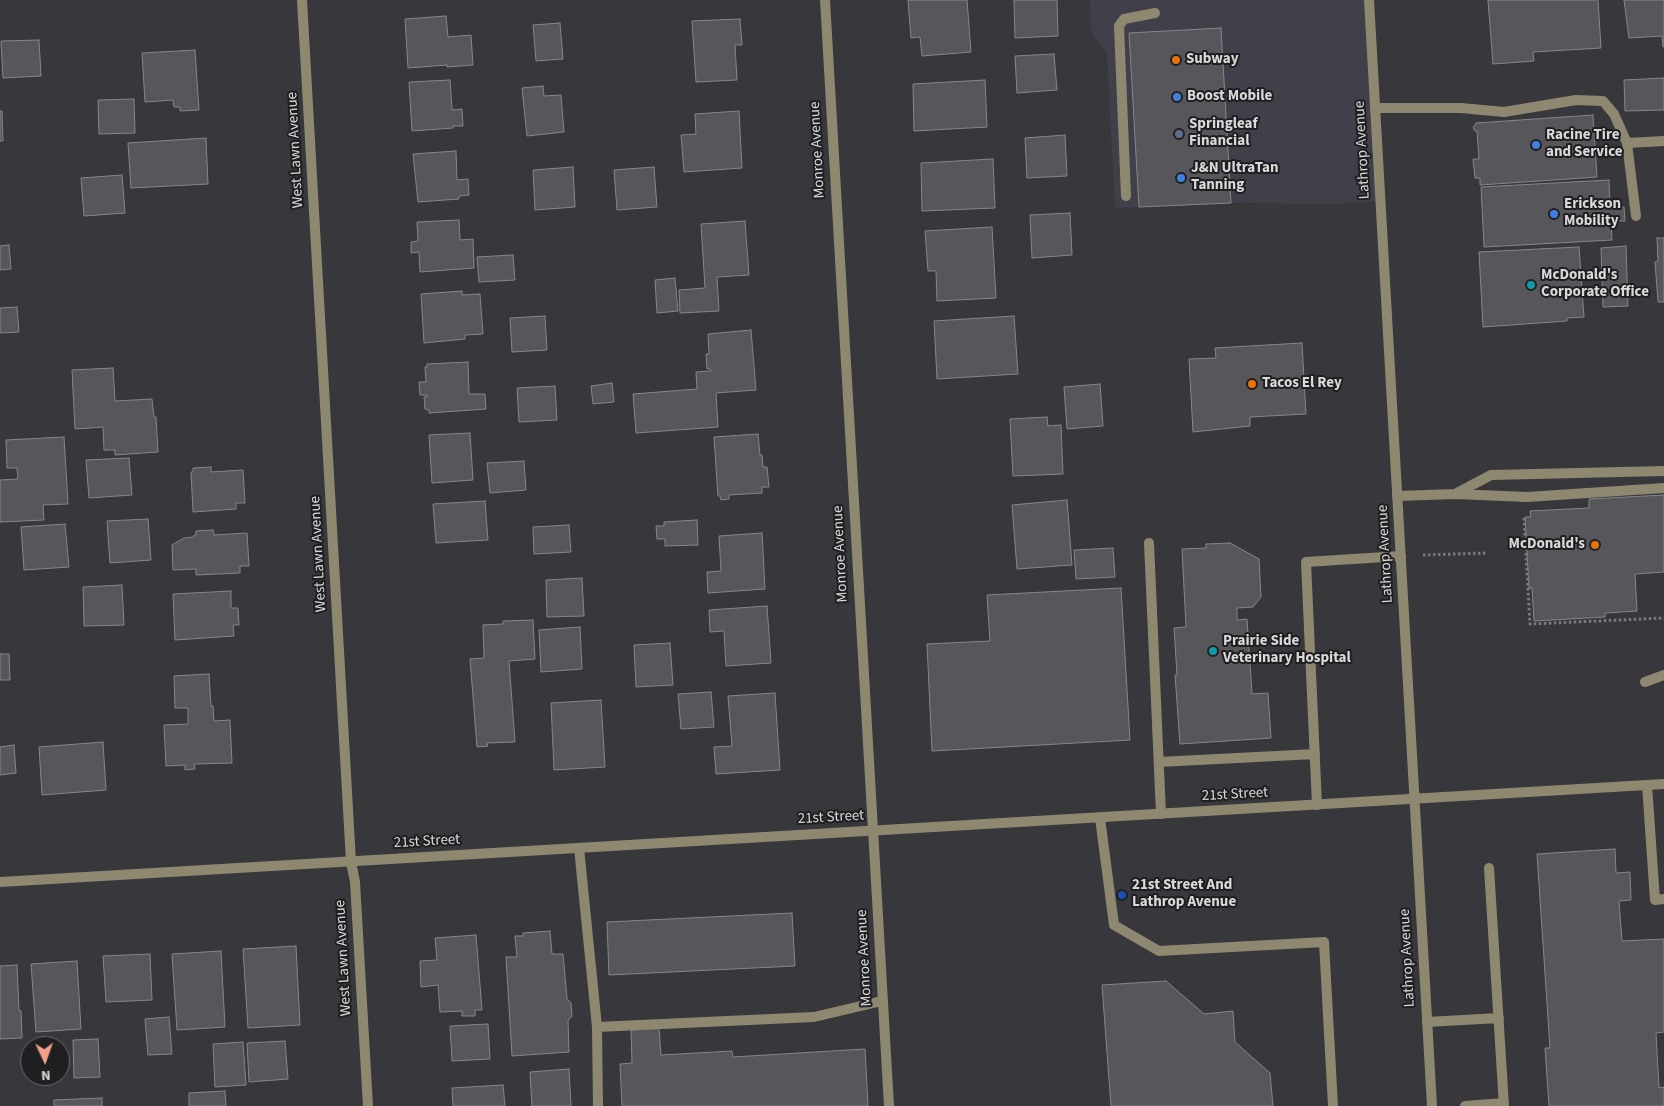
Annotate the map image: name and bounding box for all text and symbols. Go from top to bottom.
place label: Subway [1186,51,1239,69]
marker: Subway [1170,54,1182,66]
place label: Boost Mobile [1187,88,1272,106]
street label: West Lawn Avenue [284,91,308,209]
marker: Boost Mobile [1171,91,1183,103]
street label: Lathrop Avenue [1351,100,1375,200]
street label: Monroe Avenue [806,101,830,199]
place label: Springleaf Financial [1189,116,1258,151]
place label: Racine Tire and Service [1546,127,1623,162]
marker: Springleaf Financial [1173,128,1185,140]
marker: Racine Tire and Service [1530,139,1542,151]
place label: J&N UltraTan Tanning [1191,160,1279,195]
marker: J&N UltraTan Tanning [1175,172,1187,184]
place label: Erickson Mobility [1564,196,1621,231]
marker: Erickson Mobility [1548,208,1560,220]
place label: McDonald's Corporate Office [1541,267,1649,302]
marker: McDonald's Corporate Office [1525,279,1537,291]
place label: Tacos El Rey [1262,375,1342,393]
marker: Tacos El Rey [1246,378,1258,390]
street label: West Lawn Avenue [307,495,331,613]
street label: Lathrop Avenue [1374,504,1398,604]
street label: Monroe Avenue [829,505,853,603]
place label: McDonald's [1508,536,1585,554]
marker: McDonald's [1589,539,1601,551]
place label: Prairie Side Veterinary Hospital [1223,633,1351,668]
marker: Prairie Side Veterinary Hospital [1207,645,1219,657]
street label: 21st Street [1201,784,1269,806]
street label: 21st Street [797,807,865,829]
street label: 21st Street [393,831,461,853]
place label: 21st Street And Lathrop Avenue [1132,877,1236,912]
marker: 21st Street And Lathrop Avenue [1116,889,1128,901]
street label: West Lawn Avenue [332,899,356,1017]
street label: Lathrop Avenue [1396,908,1420,1008]
street label: Monroe Avenue [853,909,877,1007]
north arrow [20,1036,70,1086]
text: N [41,1065,51,1085]

